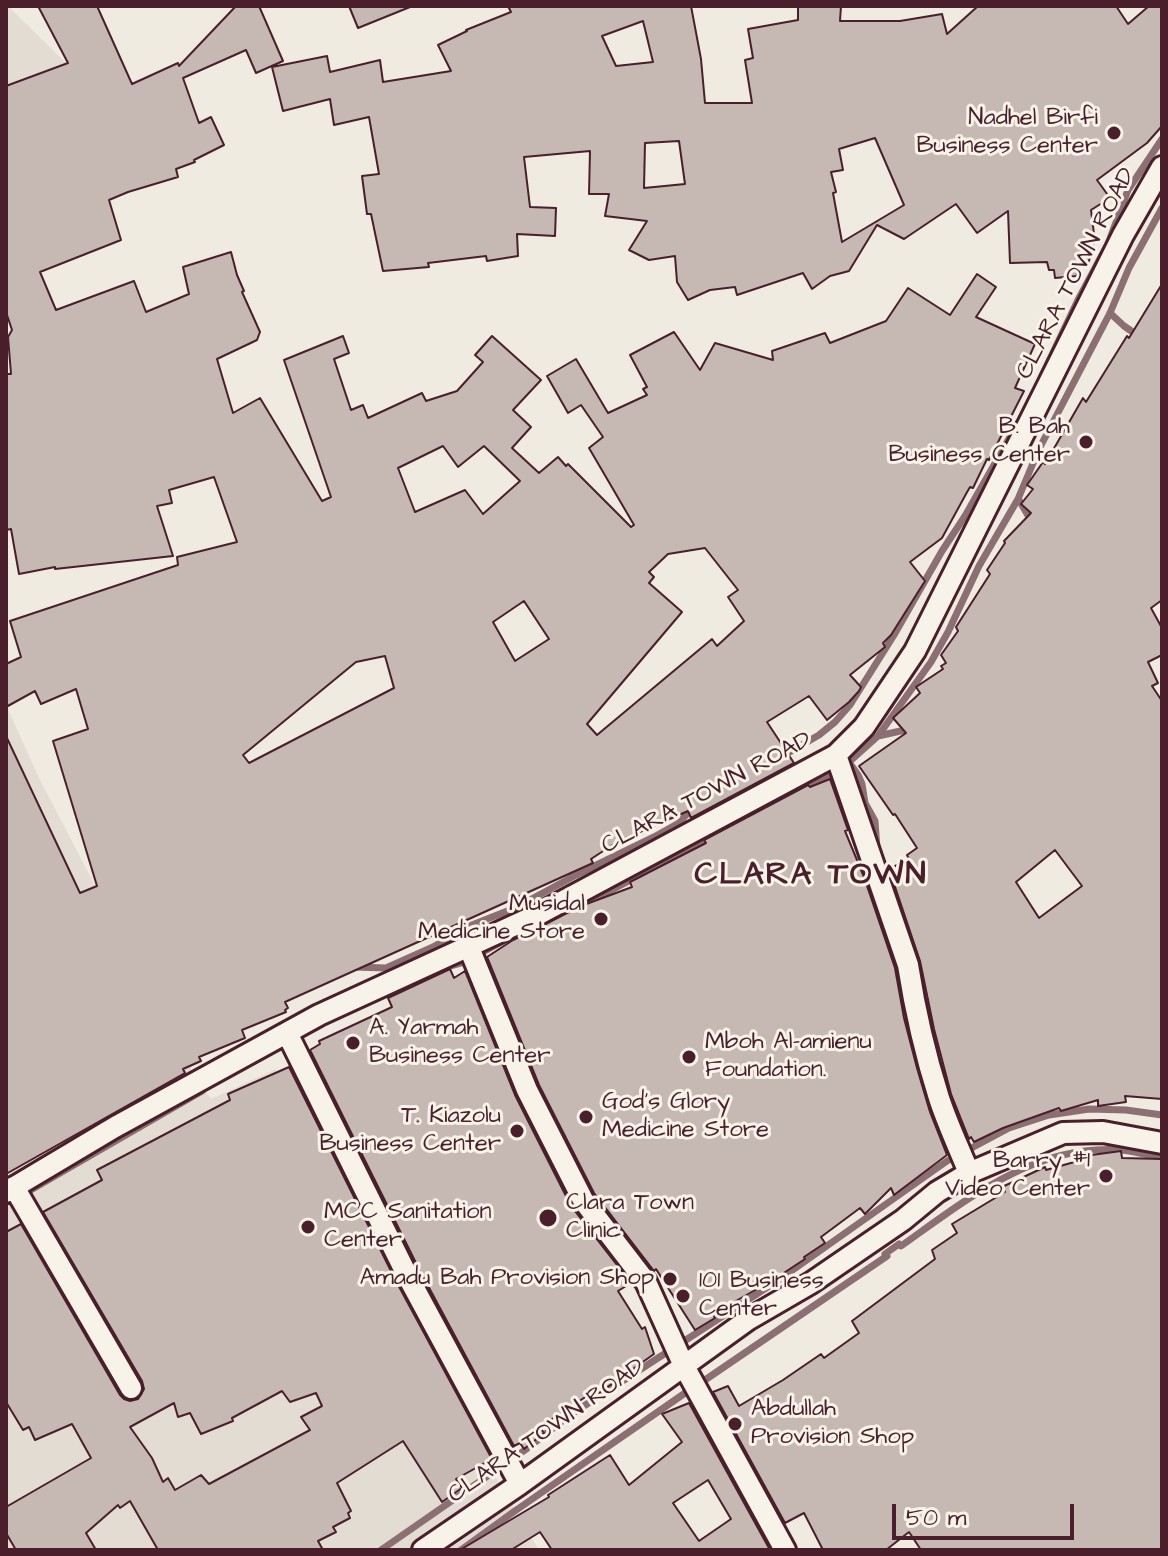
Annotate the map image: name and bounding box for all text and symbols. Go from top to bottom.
place label: Nadhel Birfi Business Center [916,105,1098,161]
marker: Nadhel Birfi Business Center [1105,124,1123,142]
street label: CLARA TOWN ROAD [1011,163,1143,385]
place label: B. Bah Business Center [888,414,1070,470]
marker: B. Bah Business Center [1077,433,1095,451]
street label: CLARA TOWN ROAD [597,726,817,862]
district label: CLARA TOWN [695,857,927,895]
place label: Musidal Medicine Store [418,891,585,947]
marker: Musidal Medicine Store [592,910,610,928]
place label: A. Yarmah Business Center [369,1015,551,1071]
place label: Mboh Al-amienu Foundation. [705,1029,872,1085]
marker: A. Yarmah Business Center [344,1034,362,1052]
marker: Mboh Al-amienu Foundation. [680,1048,698,1066]
place label: God's Glory Medicine Store [602,1089,769,1145]
place label: T. Kiazolu Business Center [319,1103,501,1159]
marker: God's Glory Medicine Store [577,1108,595,1126]
marker: T. Kiazolu Business Center [508,1122,526,1140]
place label: Barry #1 Video Center [945,1148,1090,1204]
marker: Barry #1 Video Center [1097,1167,1115,1185]
place label: Clara Town Clinic [566,1190,694,1246]
place label: MCC Sanitation Center [324,1199,491,1255]
marker: Clara Town Clinic [537,1207,559,1229]
marker: MCC Sanitation Center [299,1218,317,1236]
place label: Amadu Bah Provision Shop [360,1265,654,1293]
place label: 101 Business Center [699,1268,824,1324]
marker: Amadu Bah Provision Shop [661,1270,679,1288]
marker: 101 Business Center [674,1287,692,1305]
street label: CLARA TOWN ROAD [443,1353,651,1511]
place label: Abdullah Provision Shop [751,1396,914,1452]
marker: Abdullah Provision Shop [726,1415,744,1433]
scale bar [896,1488,1078,1538]
text: 50 m [906,1501,966,1535]

